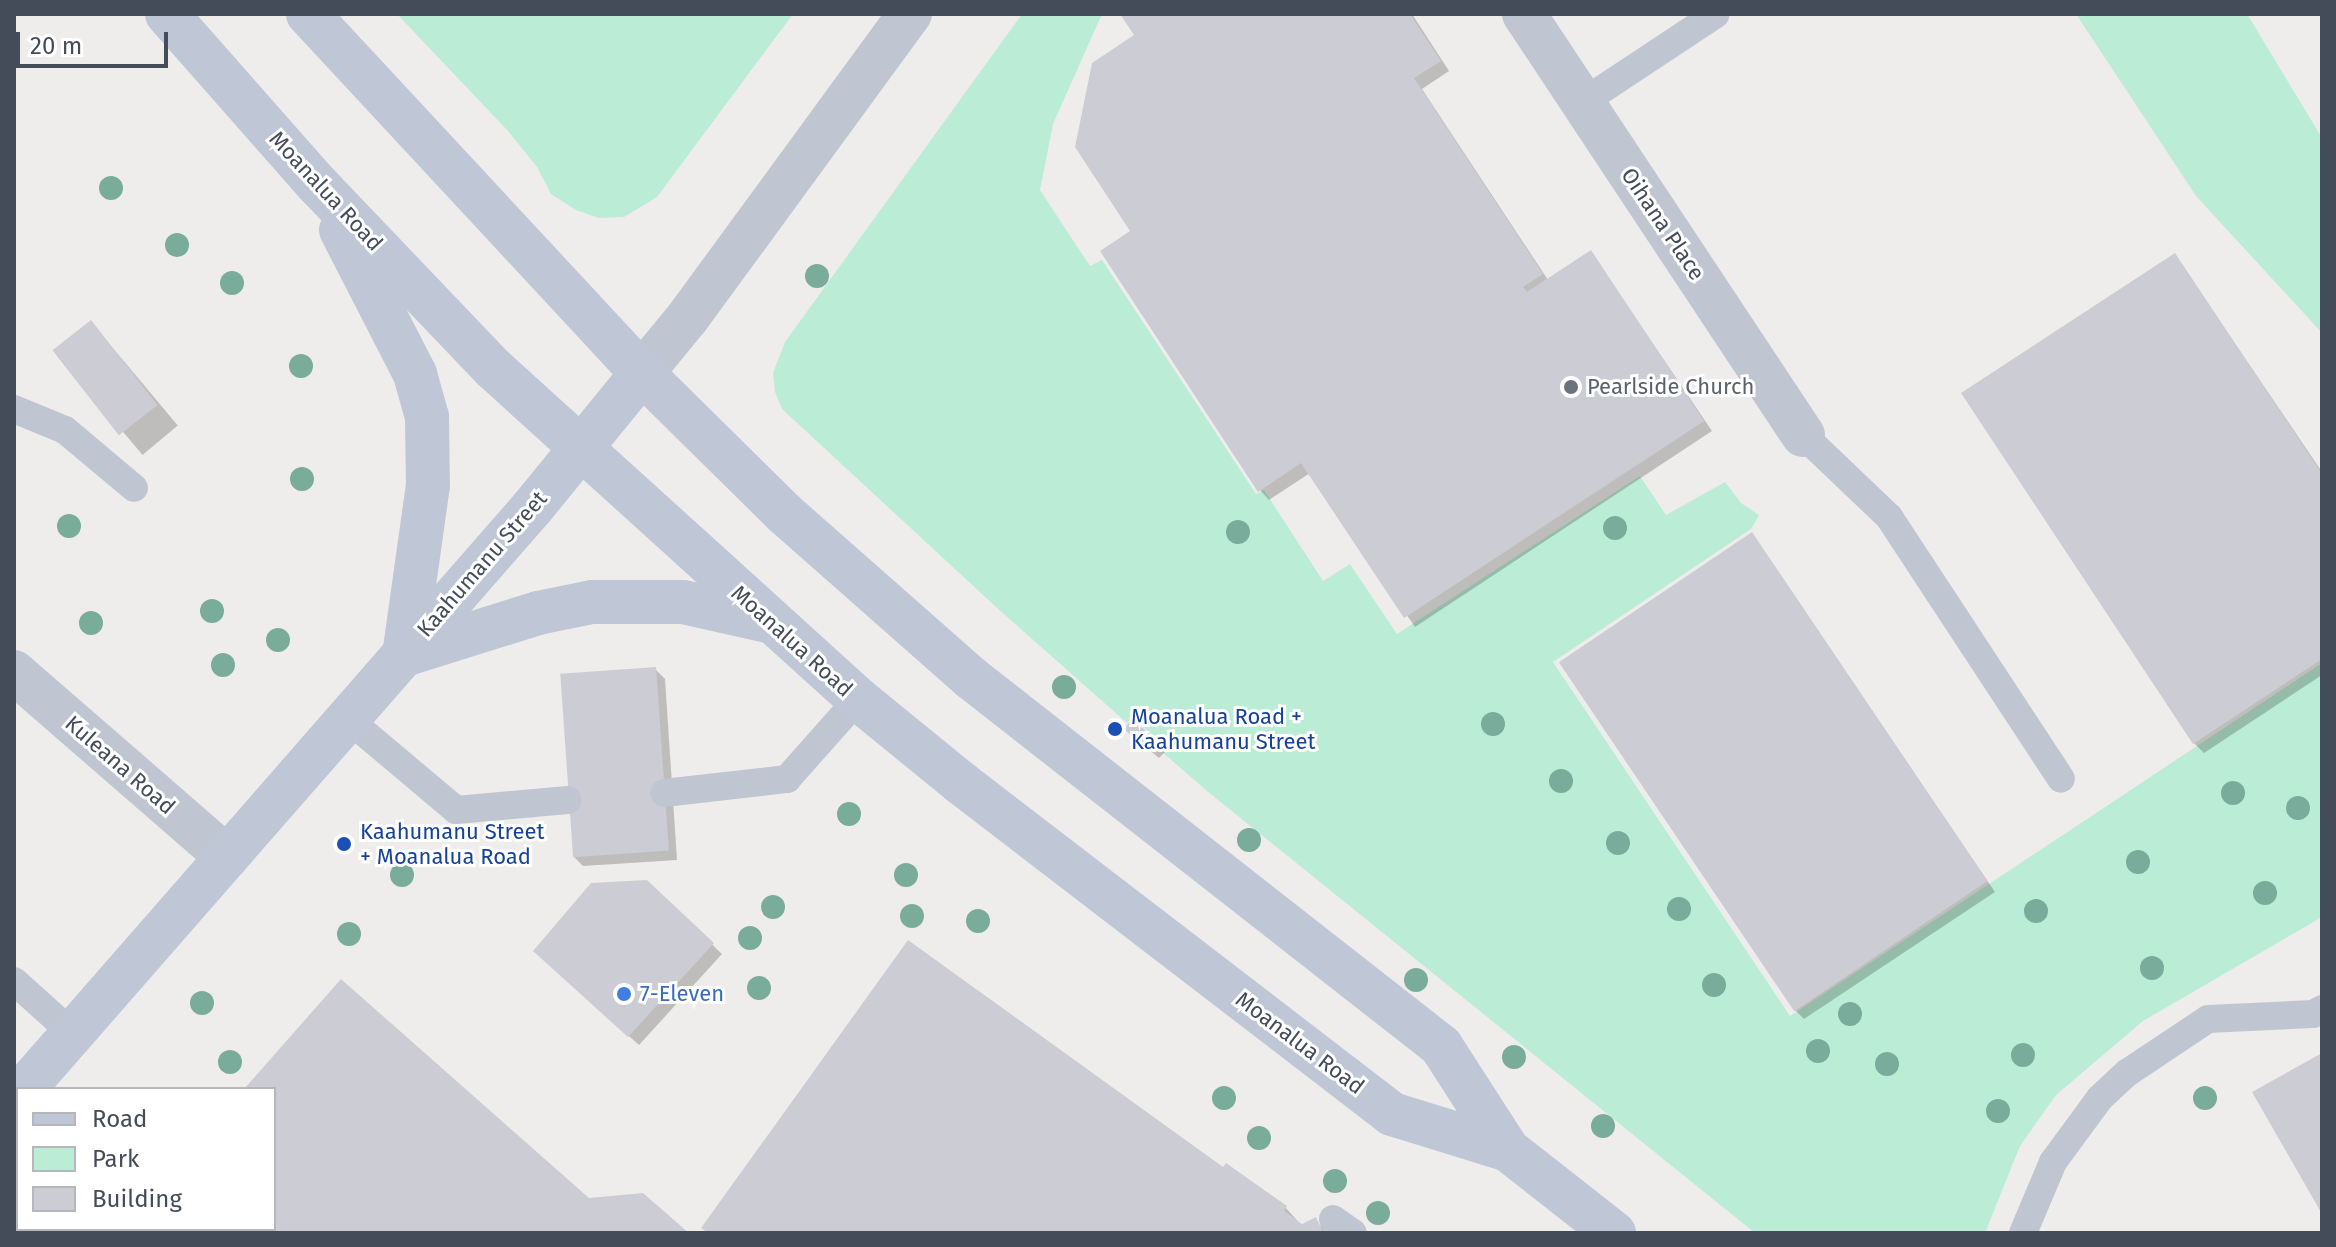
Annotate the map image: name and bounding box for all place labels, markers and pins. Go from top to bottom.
place label: Pearlside Church [1587,374,1754,400]
marker: Pearlside Church [1562,378,1580,396]
place label: Moanalua Road + Kaahumanu Street [1131,703,1315,754]
marker: Moanalua Road + Kaahumanu Street [1106,720,1124,738]
place label: Kaahumanu Street + Moanalua Road [360,818,544,870]
marker: Kaahumanu Street + Moanalua Road [335,835,353,853]
place label: 7-Eleven [640,981,724,1007]
marker: 7-Eleven [615,985,633,1003]

